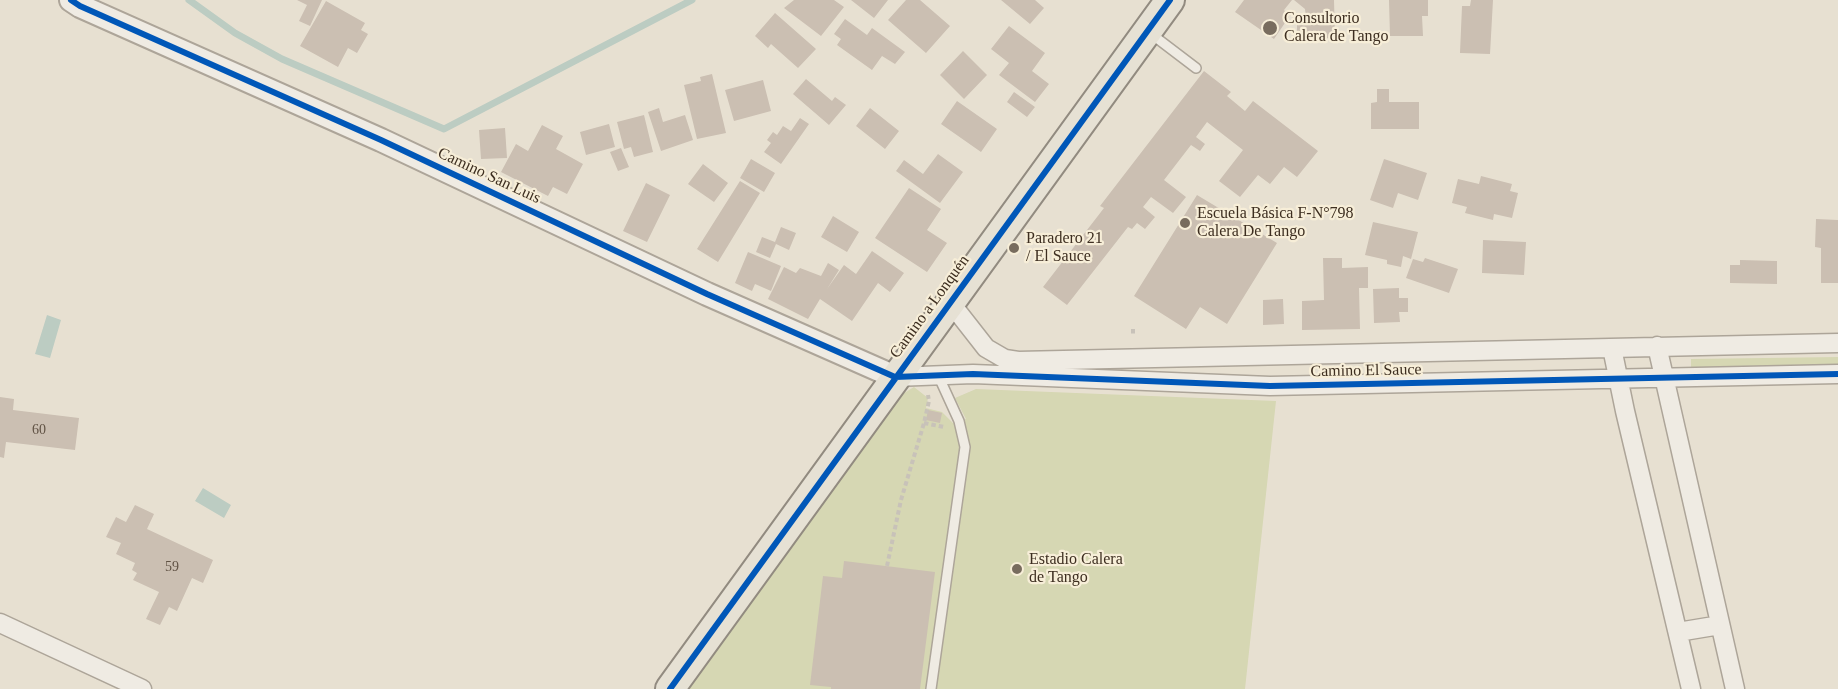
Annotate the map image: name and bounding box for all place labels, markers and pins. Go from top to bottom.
place label: Consultorio Calera de Tango [1284,9,1389,47]
marker: Consultorio Calera de Tango [1261,19,1279,37]
place label: Escuela Básica F-N°798 Calera De Tango [1197,204,1354,242]
marker: Escuela Básica F-N°798 Calera De Tango [1178,216,1192,230]
place label: Paradero 21 / El Sauce [1026,229,1103,267]
marker: Paradero 21 / El Sauce [1007,241,1021,255]
place label: Estadio Calera de Tango [1029,550,1123,588]
marker: Estadio Calera de Tango [1010,562,1024,576]

